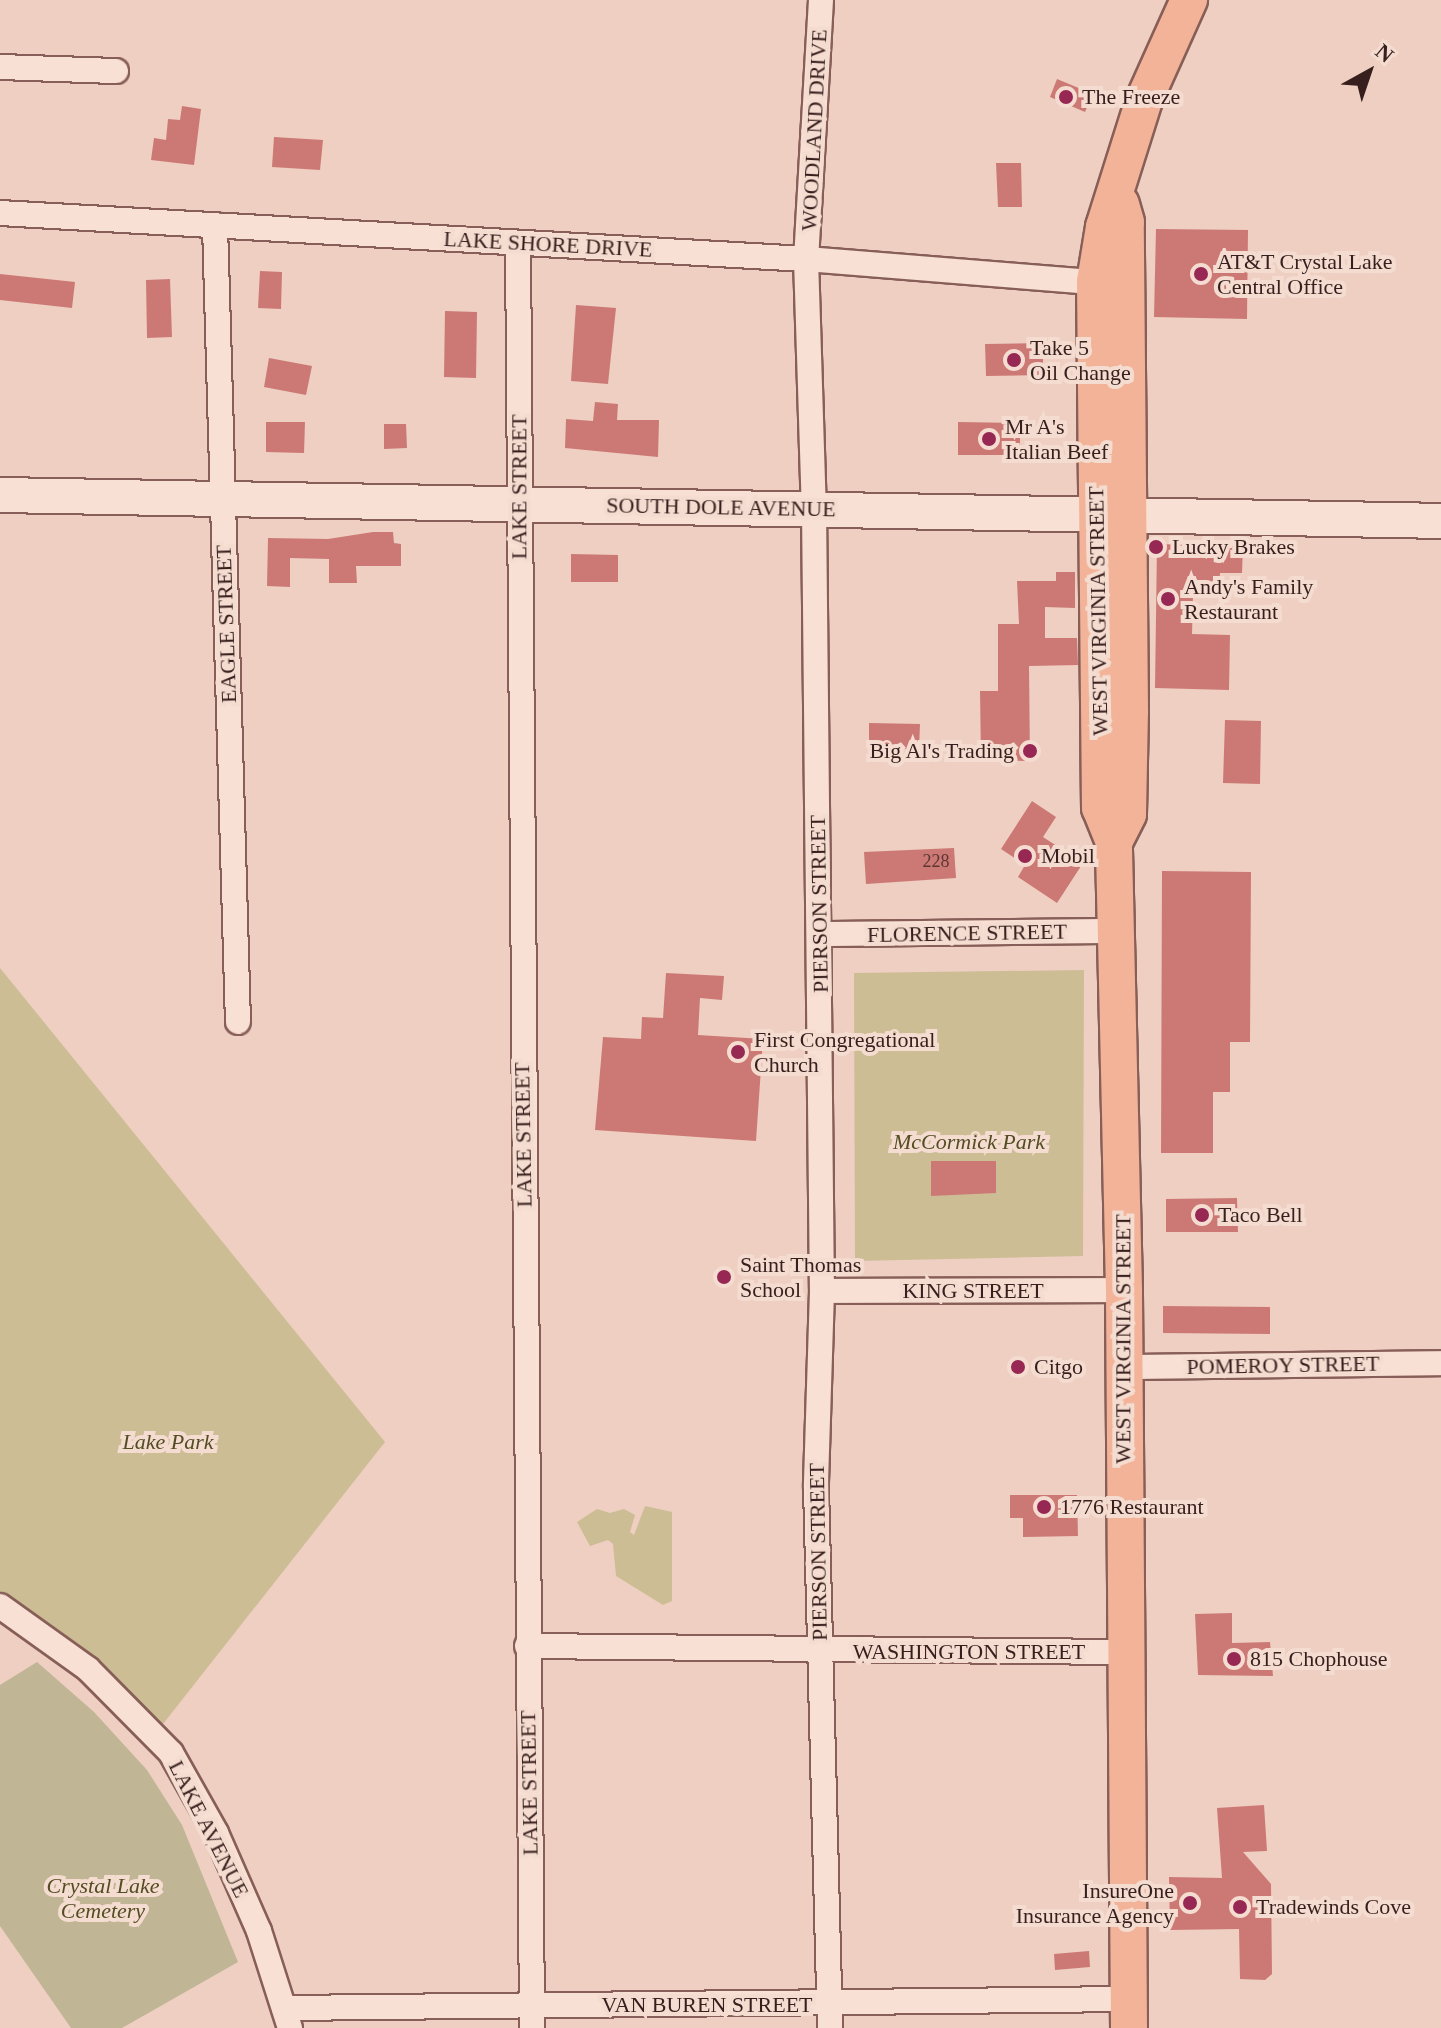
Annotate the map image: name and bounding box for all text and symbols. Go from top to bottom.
street label: WOODLAND DRIVE [796,28,832,232]
north arrow [1329,32,1409,112]
text: N [1371,39,1399,68]
place label: The Freeze [1082,84,1180,110]
marker: The Freeze [1057,88,1075,106]
street label: LAKE SHORE DRIVE [443,225,653,263]
place label: AT&T Crystal Lake Central Office [1217,248,1393,300]
marker: AT&T Crystal Lake Central Office [1192,265,1210,283]
place label: Take 5 Oil Change [1030,334,1131,386]
marker: Take 5 Oil Change [1005,351,1023,369]
place label: Mr A's Italian Beef [1005,413,1108,464]
street label: LAKE STREET [506,415,532,559]
marker: Mr A's Italian Beef [980,430,998,448]
street label: WEST VIRGINIA STREET [1083,485,1113,737]
street label: SOUTH DOLE AVENUE [605,492,837,522]
place label: Lucky Brakes [1172,534,1295,560]
marker: Lucky Brakes [1147,538,1165,556]
street label: EAGLE STREET [210,544,242,704]
place label: Andy's Family Restaurant [1184,573,1313,624]
marker: Andy's Family Restaurant [1159,590,1177,608]
place label: Big Al's Trading [868,738,1014,764]
marker: Big Al's Trading [1021,742,1039,760]
street label: PIERSON STREET [804,815,834,993]
place label: Mobil [1041,843,1095,869]
marker: Mobil [1016,847,1034,865]
house number: 228 [922,850,950,872]
street label: FLORENCE STREET [867,918,1067,948]
place label: First Congregational Church [754,1026,935,1078]
marker: First Congregational Church [729,1043,747,1061]
street label: LAKE STREET [509,1062,537,1208]
park label: McCormick Park [893,1129,1045,1155]
place label: Taco Bell [1218,1202,1303,1228]
marker: Taco Bell [1193,1206,1211,1224]
street label: WEST VIRGINIA STREET [1110,1213,1136,1465]
place label: Saint Thomas School [740,1251,862,1302]
marker: Saint Thomas School [715,1268,733,1286]
street label: KING STREET [902,1278,1044,1304]
street label: POMEROY STREET [1186,1350,1380,1380]
place label: Citgo [1034,1354,1083,1380]
marker: Citgo [1009,1358,1027,1376]
park label: Lake Park [122,1429,214,1455]
street label: PIERSON STREET [803,1463,833,1641]
place label: 1776 Restaurant [1060,1494,1204,1520]
marker: 1776 Restaurant [1035,1498,1053,1516]
street label: WASHINGTON STREET [853,1639,1085,1665]
place label: 815 Chophouse [1250,1646,1388,1672]
marker: 815 Chophouse [1225,1650,1243,1668]
street label: LAKE STREET [515,1710,543,1856]
street label: LAKE AVENUE [163,1755,255,1903]
park label: Crystal Lake Cemetery [46,1872,160,1924]
place label: InsureOne Insurance Agency [1015,1877,1174,1928]
marker: InsureOne Insurance Agency [1181,1894,1199,1912]
place label: Tradewinds Cove [1256,1894,1411,1920]
marker: Tradewinds Cove [1231,1898,1249,1916]
street label: VAN BUREN STREET [601,1992,813,2018]

